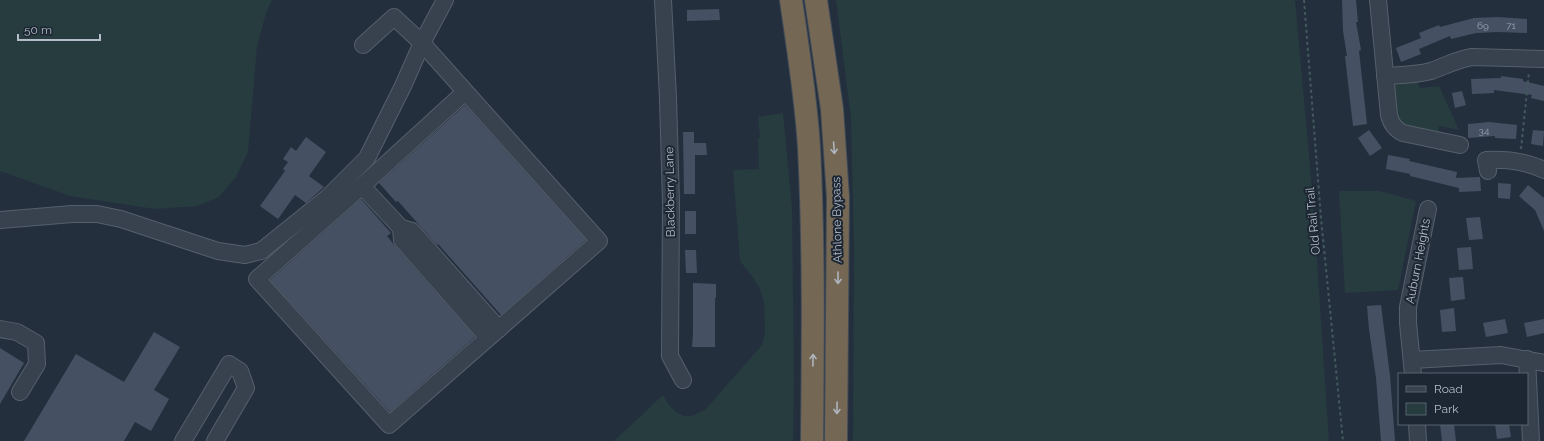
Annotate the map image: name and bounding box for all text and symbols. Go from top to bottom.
scale bar [18,16,100,42]
house number: 69 [1477,20,1489,31]
house number: 71 [1506,20,1517,31]
text: 50 m [24,23,52,37]
house number: 34 [1479,125,1490,136]
one-way arrow [831,141,838,154]
street label: Blackberry Lane [662,147,678,237]
street label: Athlone Bypass [829,177,845,263]
street label: Old Rail Trail [1303,186,1323,256]
street label: Auburn Heights [1403,217,1433,305]
one-way arrow [834,271,842,284]
one-way arrow [809,354,817,367]
legend [1398,373,1528,425]
text: Road [1434,382,1463,396]
one-way arrow [833,401,841,414]
text: Park [1434,402,1459,416]

